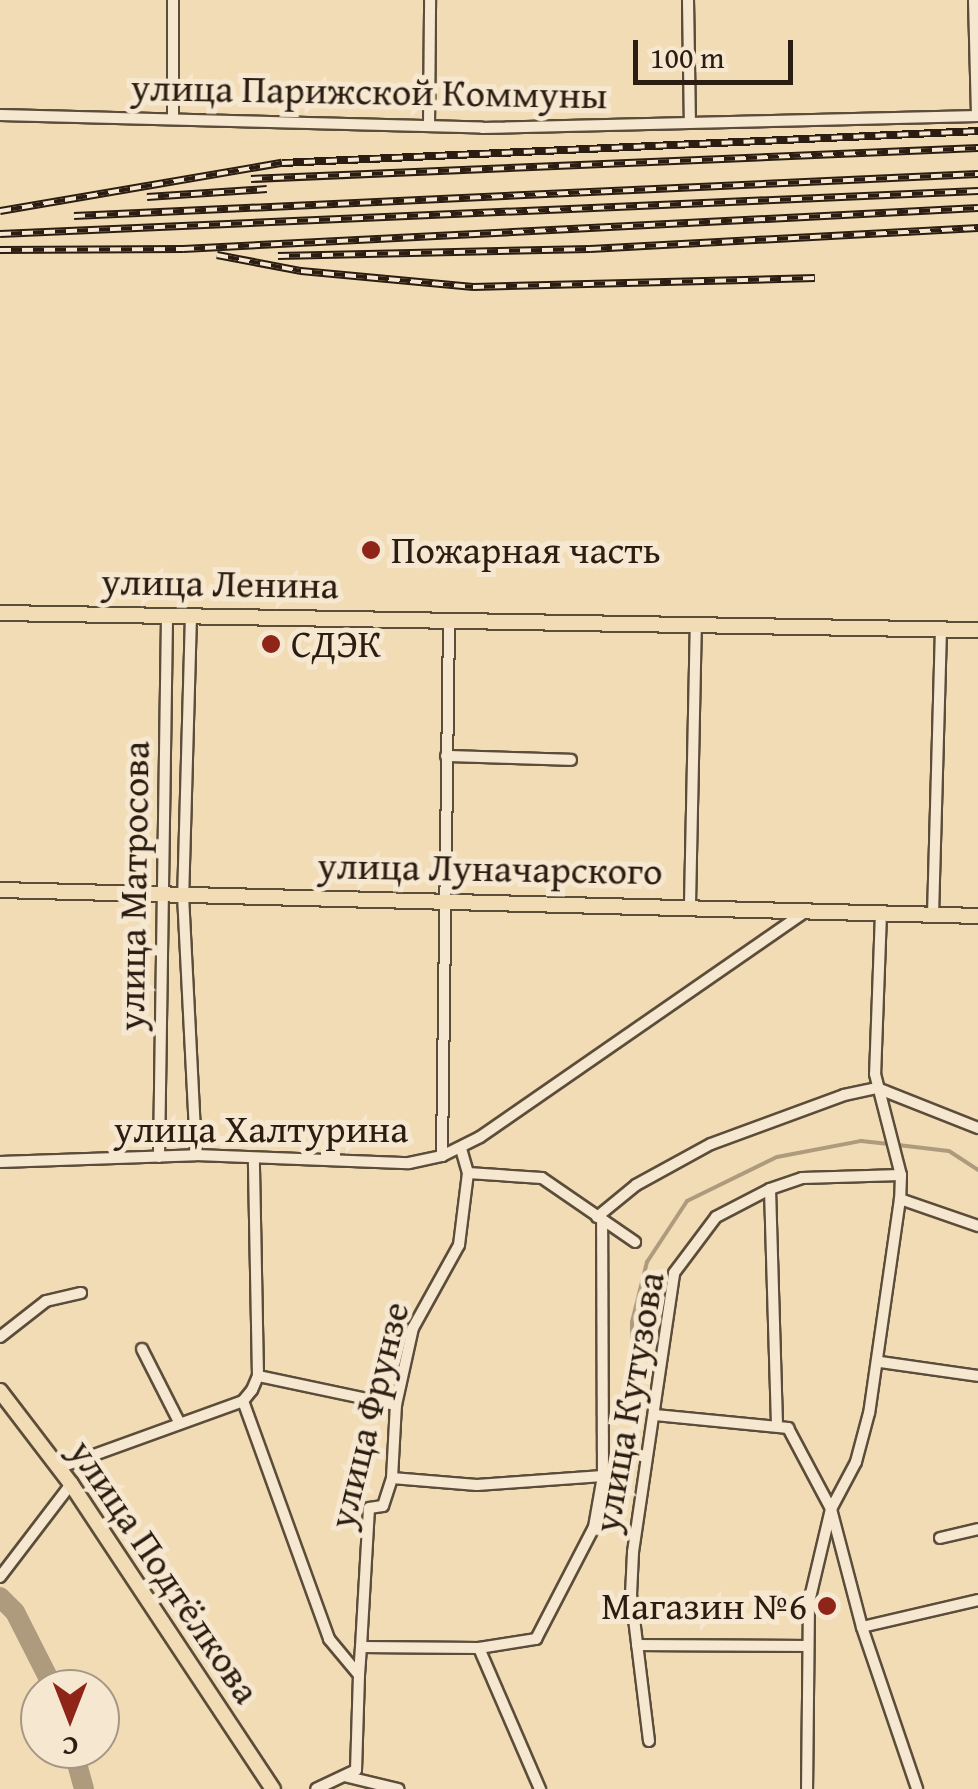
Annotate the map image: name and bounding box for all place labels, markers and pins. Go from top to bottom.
place label: Пожарная часть [391,527,661,573]
marker: Пожарная часть [360,539,382,561]
place label: СДЭК [291,621,381,667]
marker: СДЭК [260,633,282,655]
place label: Магазин №6 [601,1583,807,1629]
marker: Магазин №6 [816,1595,838,1617]

